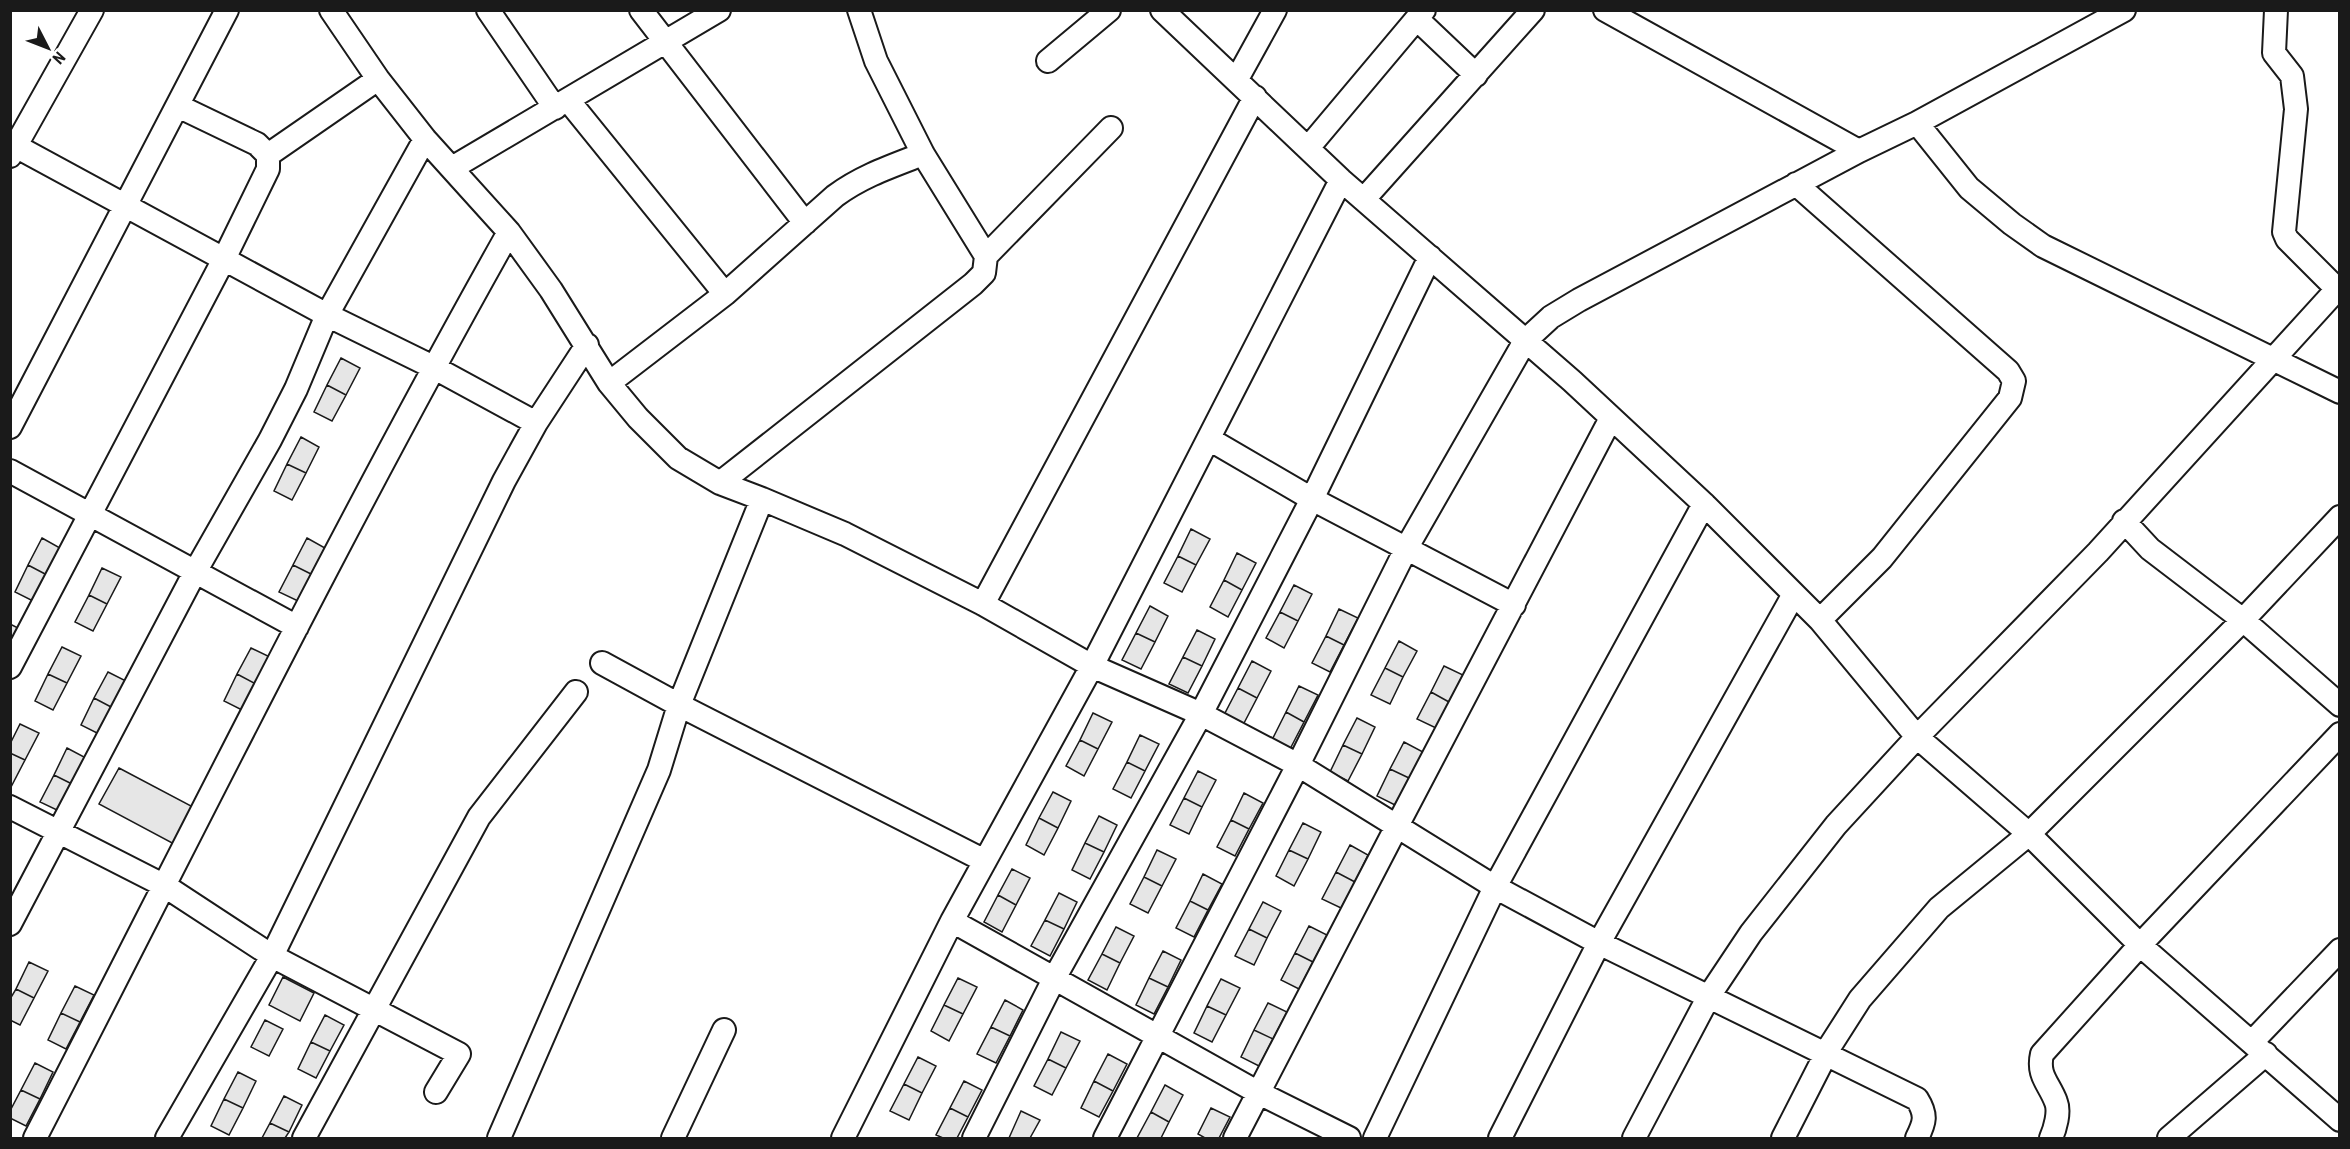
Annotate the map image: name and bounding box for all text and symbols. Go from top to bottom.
north arrow [18,18,78,78]
text: N [48,48,69,68]

